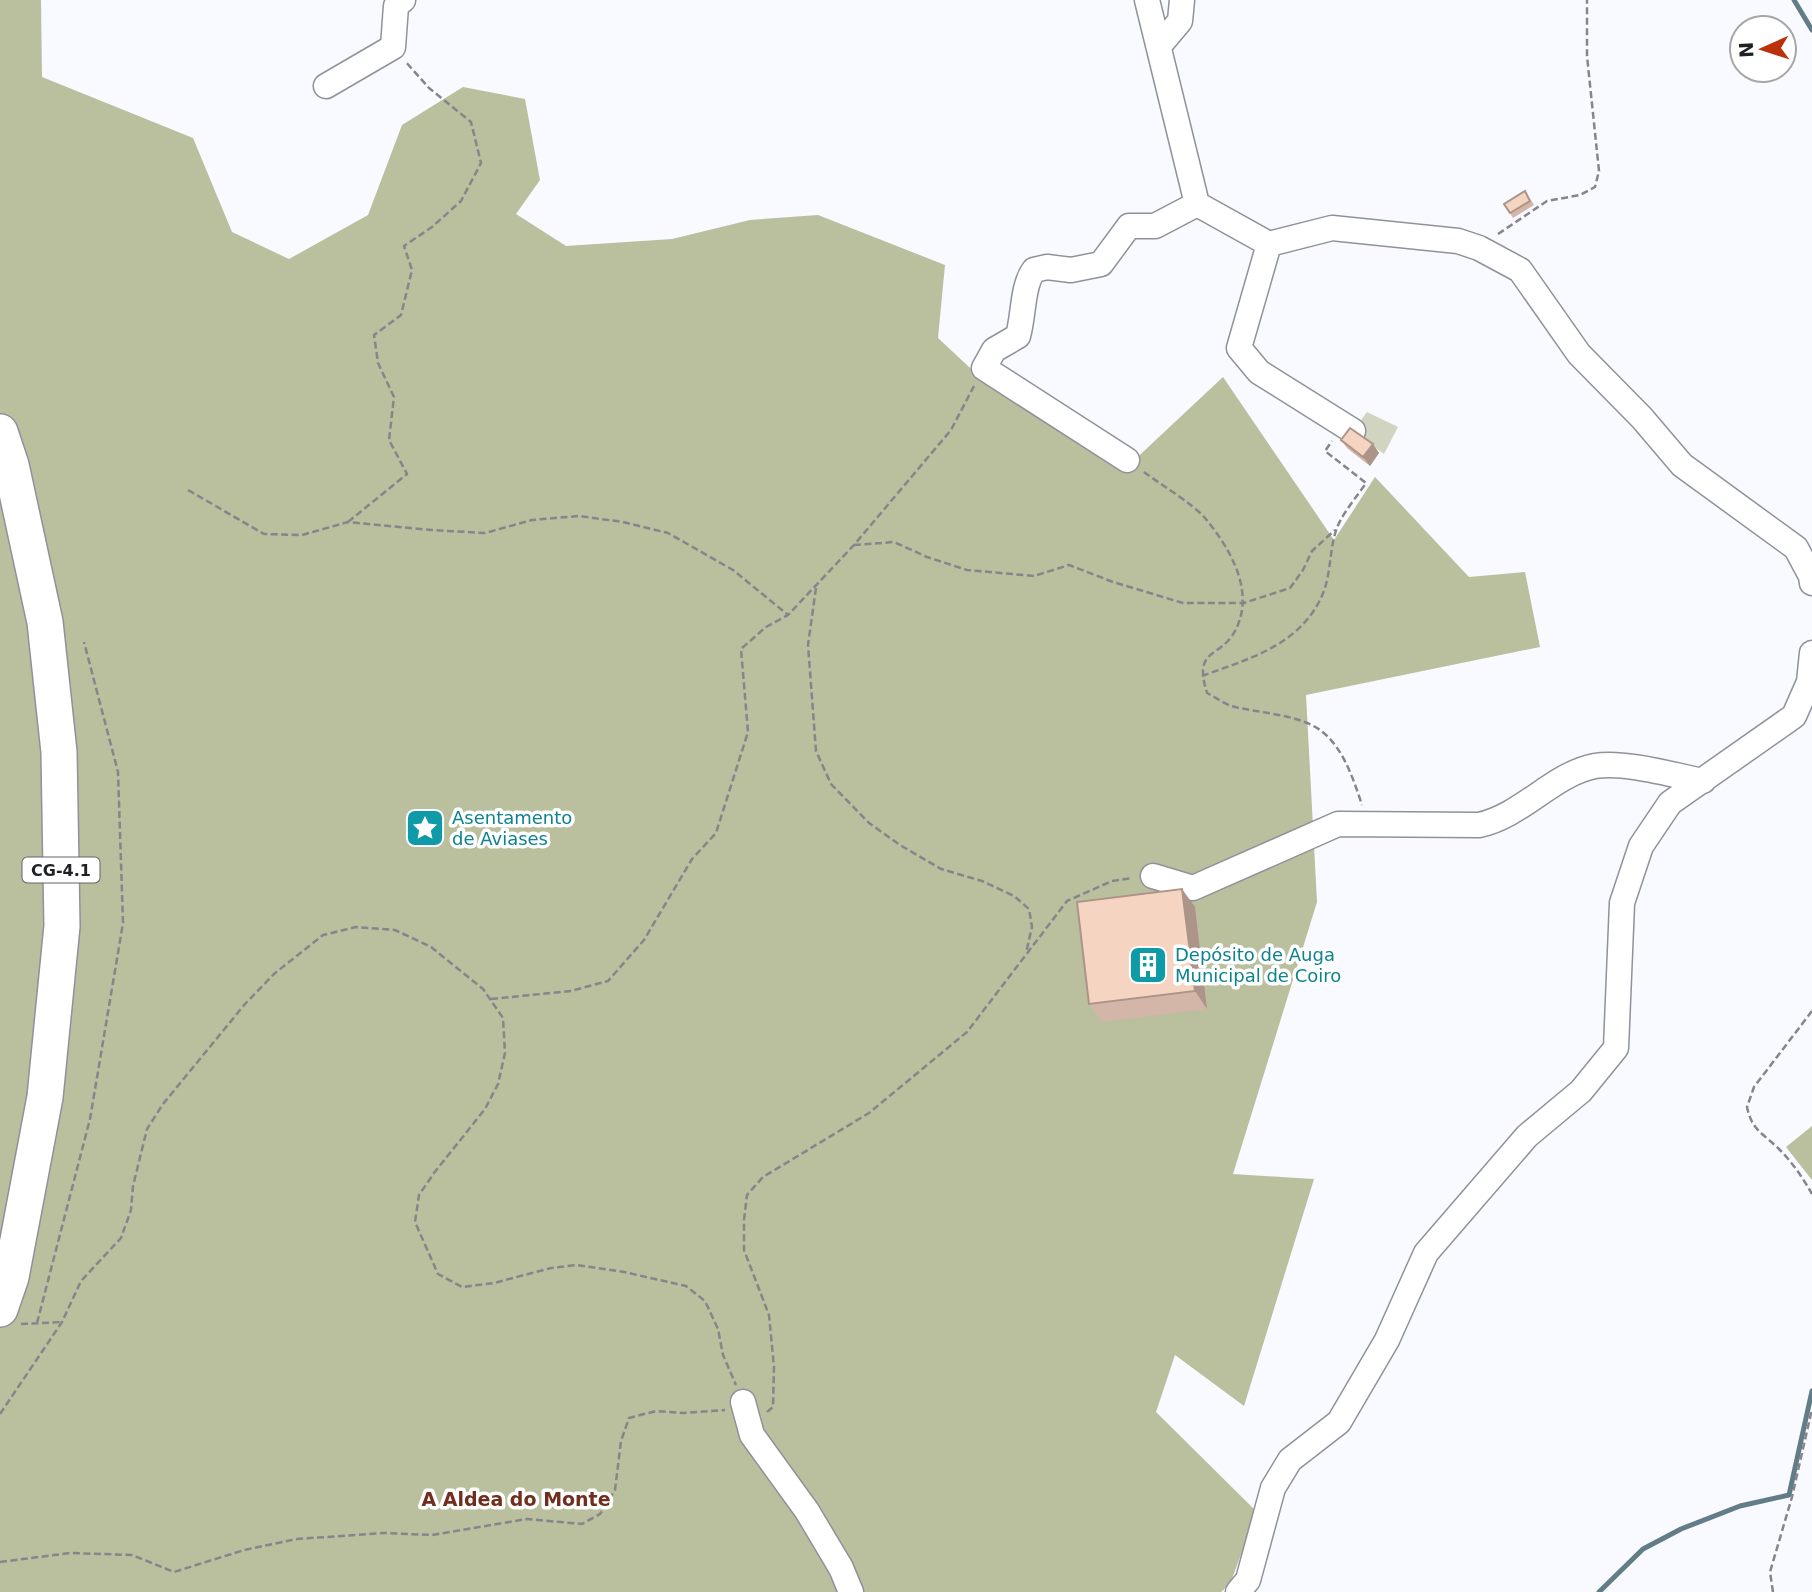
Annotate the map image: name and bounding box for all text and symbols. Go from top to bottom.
north arrow [1728,14,1798,84]
text: N [1735,41,1757,58]
place icon: Asentamento de Aviases [404,807,446,849]
place label: Asentamento de Aviases [452,807,572,849]
road number: CG-4.1 [22,858,100,883]
building icon: Depósito de Auga Municipal de Coiro [1127,944,1169,986]
place label: Depósito de Auga Municipal de Coiro [1175,944,1341,986]
district label: A Aldea do Monte [421,1488,611,1510]

